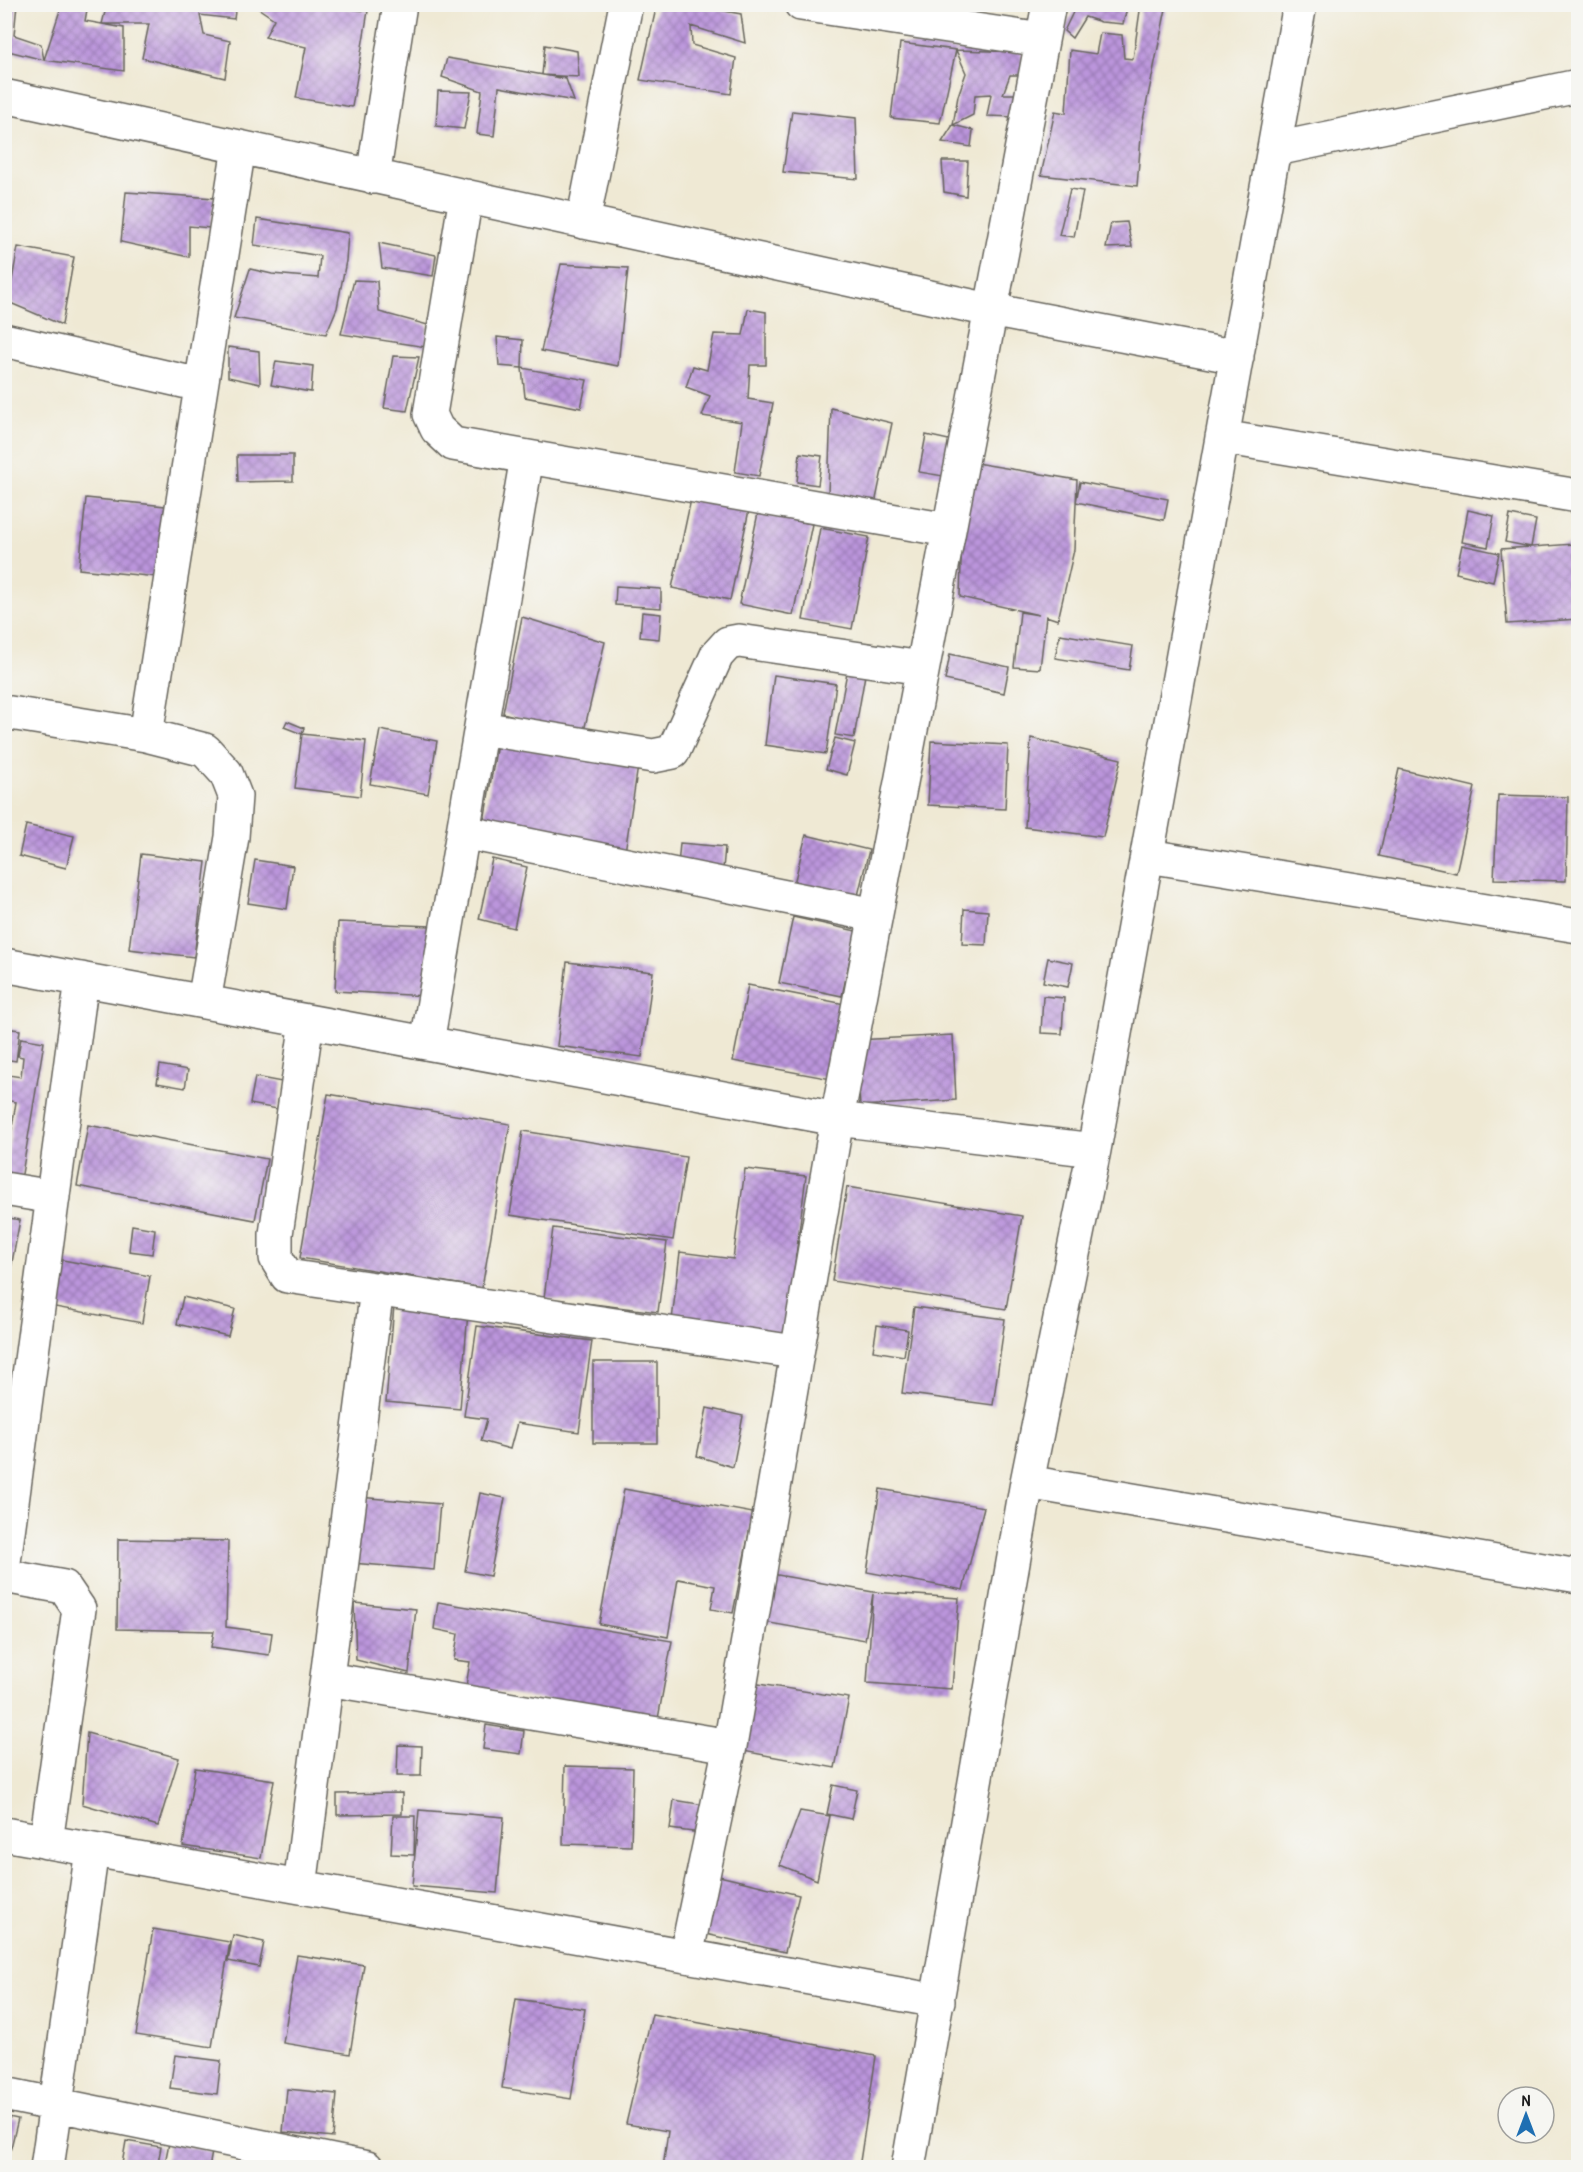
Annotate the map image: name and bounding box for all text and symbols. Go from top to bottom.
north arrow [1496,2085,1556,2145]
text: N [1522,2089,1531,2111]

